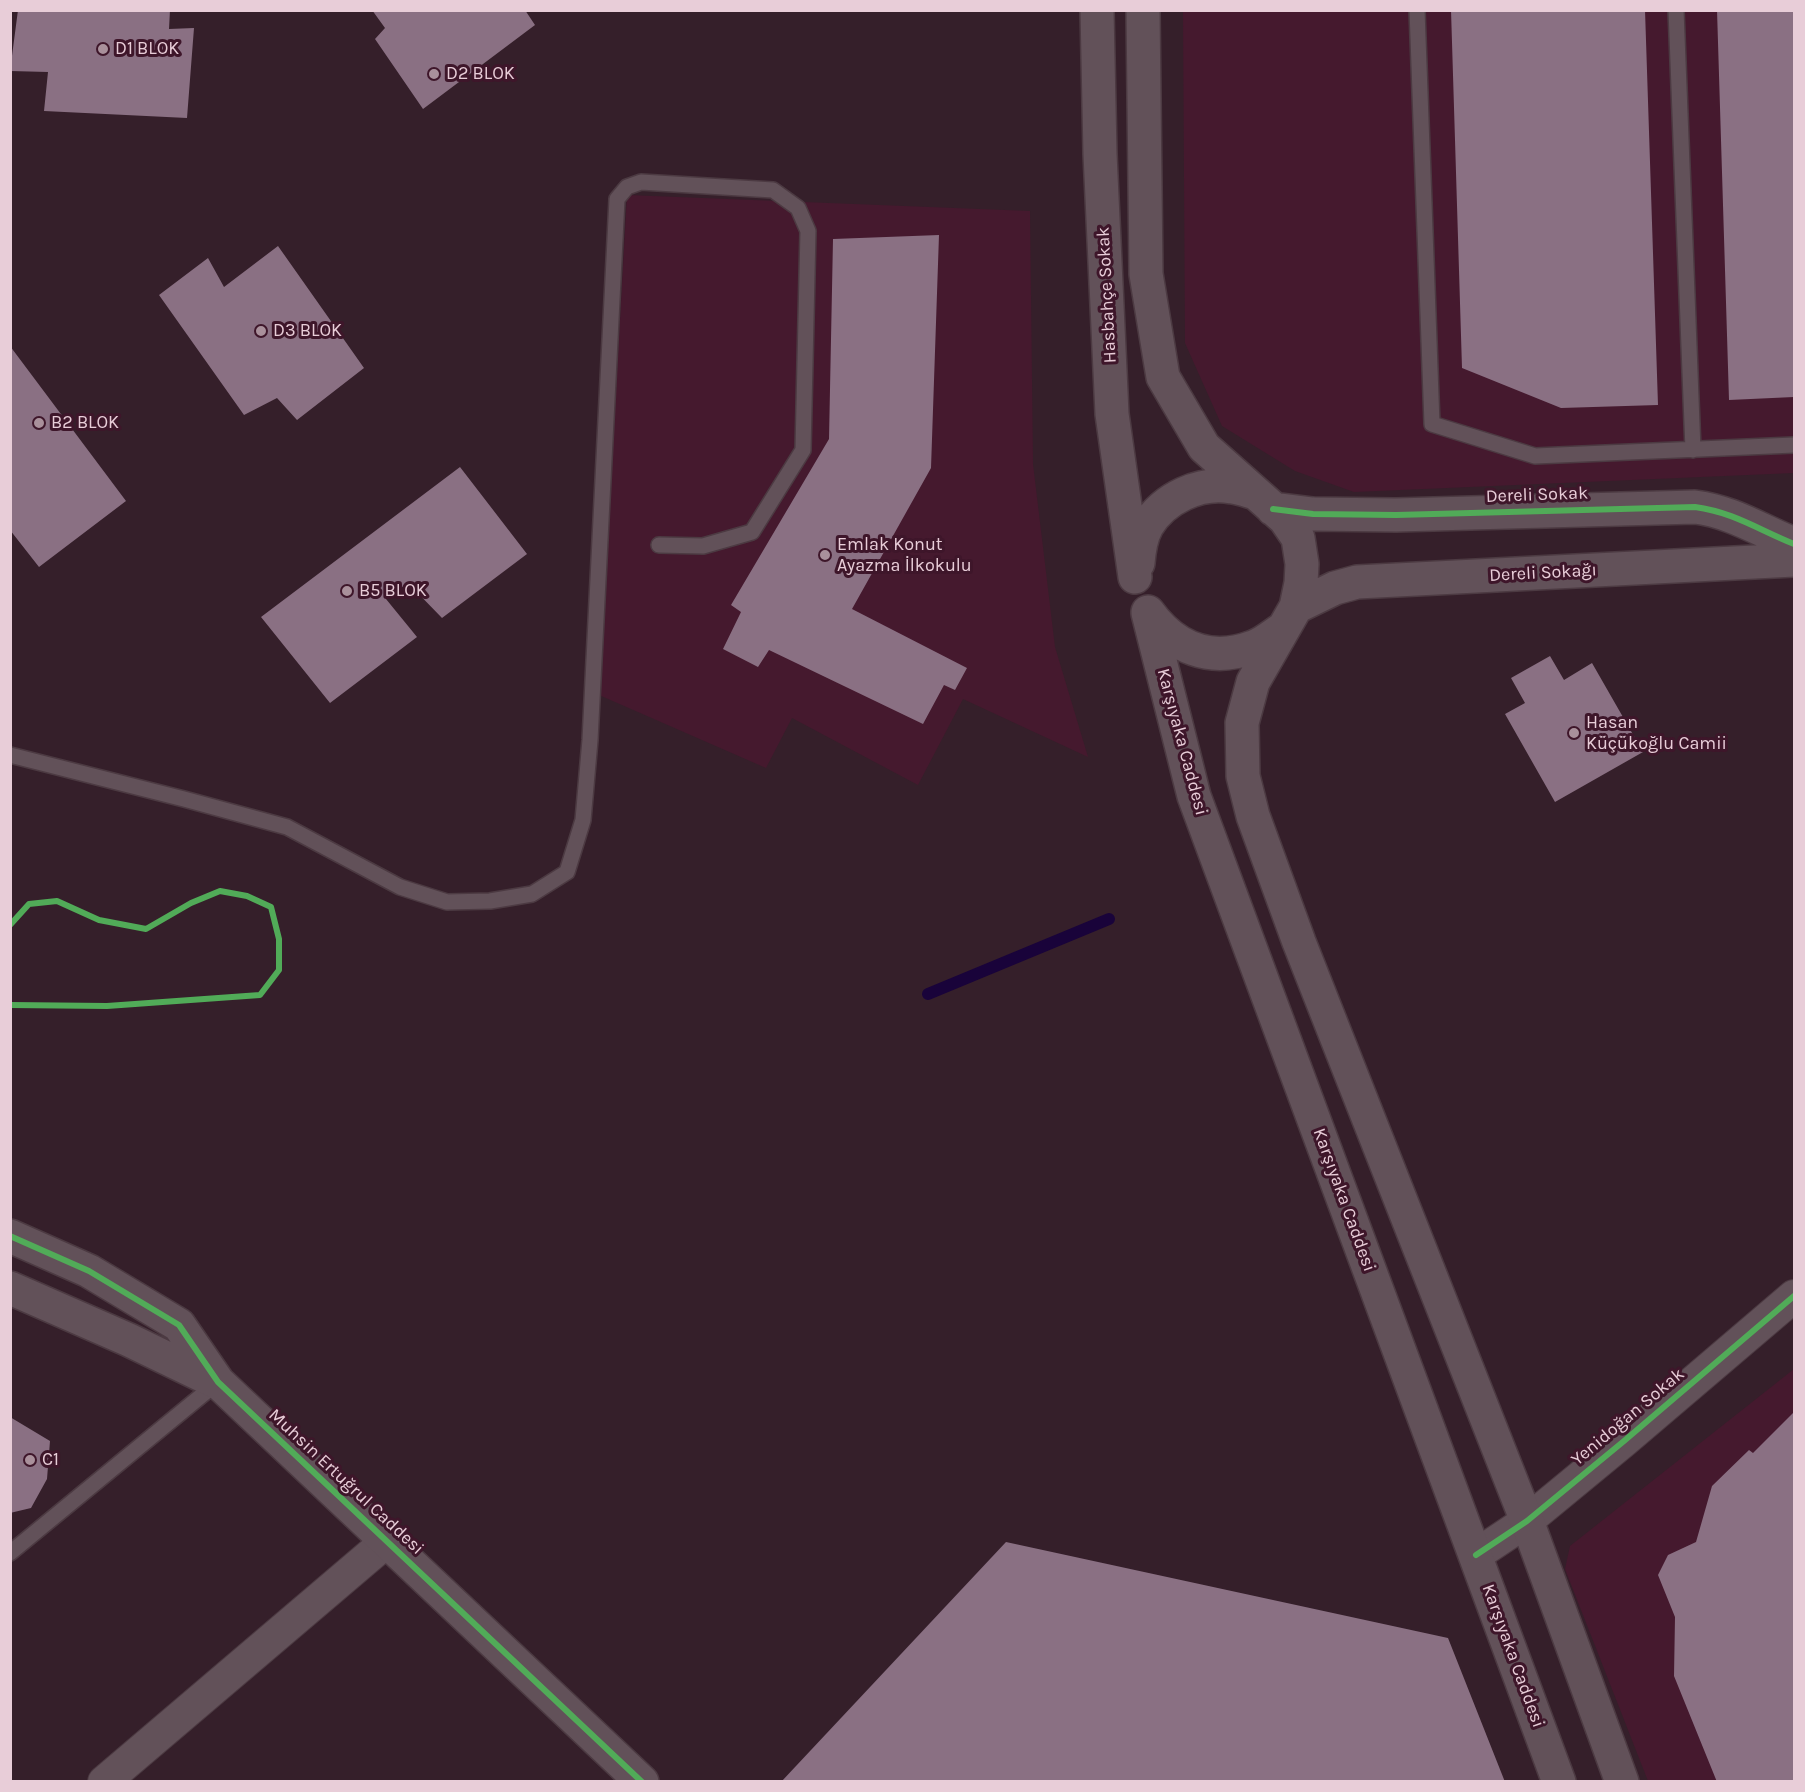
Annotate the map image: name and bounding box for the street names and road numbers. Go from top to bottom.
street label: Hasbahçe Sokak [1093,226,1121,364]
street label: Dereli Sokak [1485,482,1589,508]
street label: Dereli Sokağı [1489,559,1597,587]
street label: Karşıyaka Caddesi [1152,666,1212,818]
street label: Karşıyaka Caddesi [1308,1125,1380,1275]
street label: Yenidoğan Sokak [1567,1363,1689,1471]
street label: Muhsin Ertuğrul Caddesi [264,1404,428,1560]
street label: Karşıyaka Caddesi [1477,1581,1549,1731]

